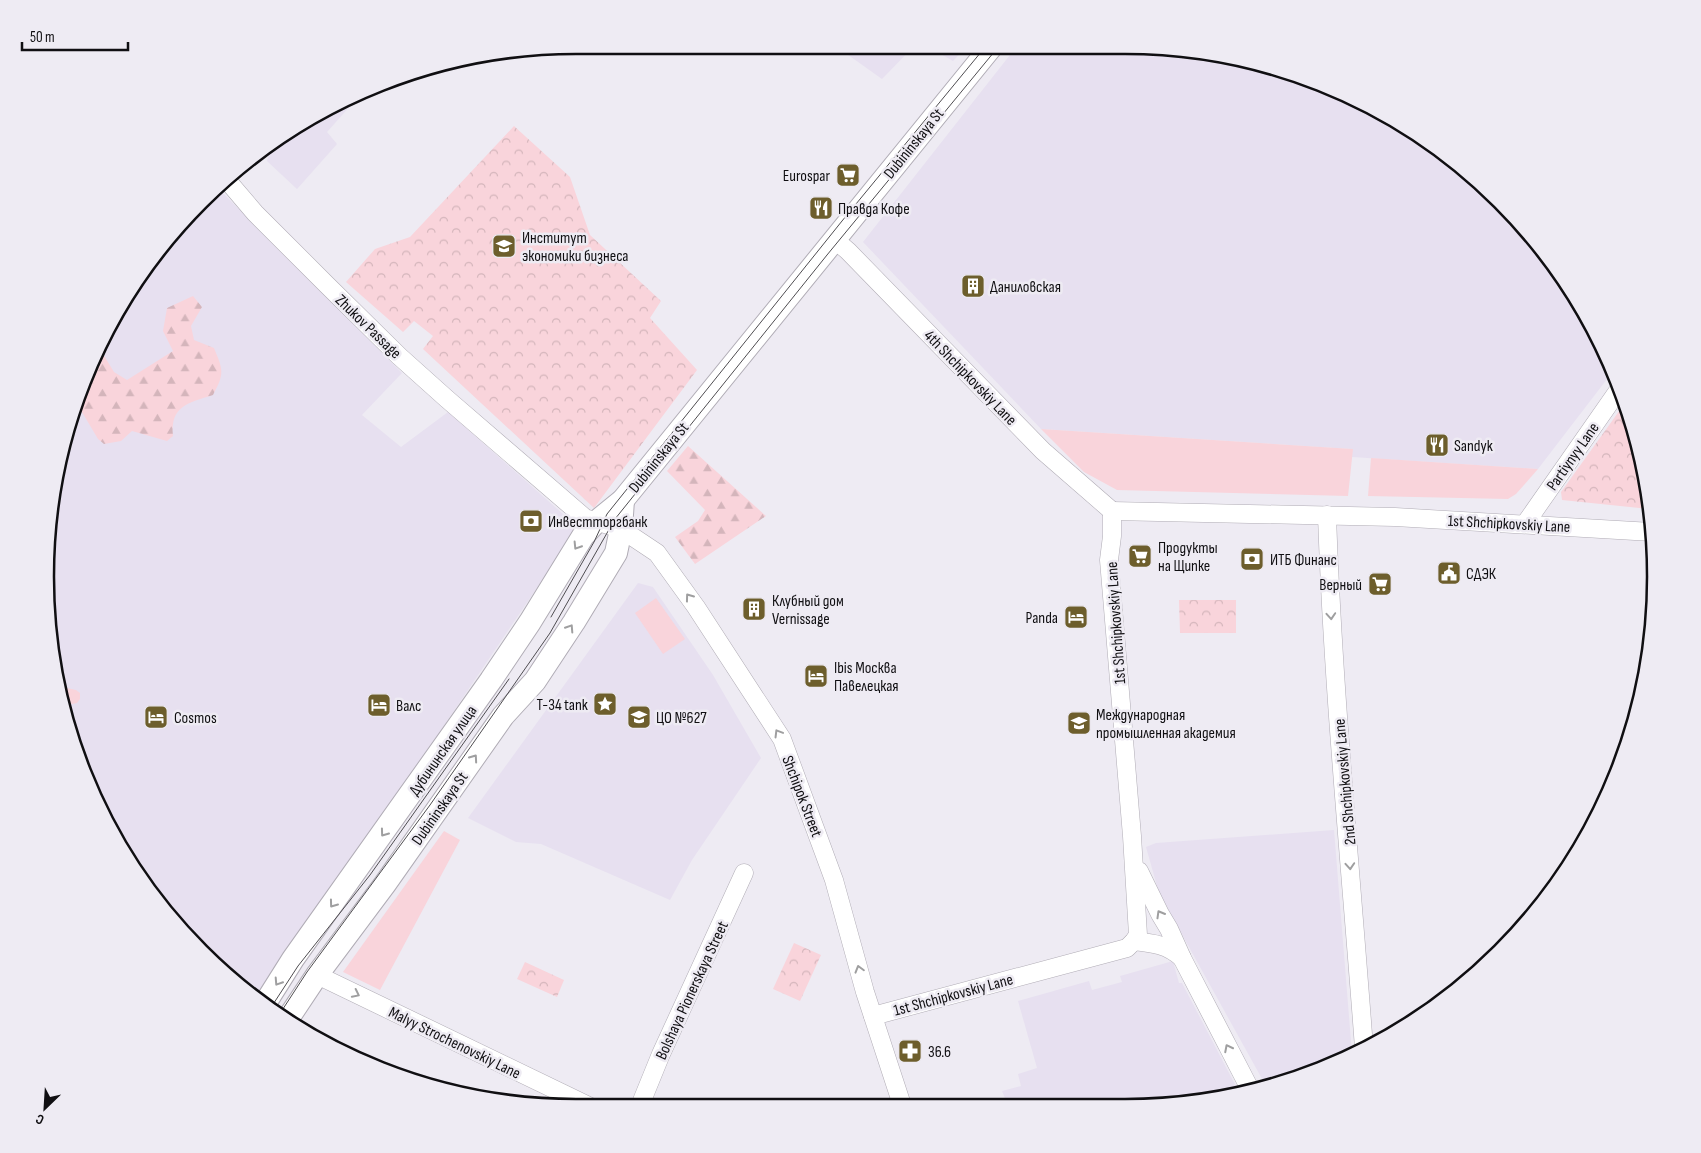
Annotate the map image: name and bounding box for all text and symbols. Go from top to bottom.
scale bar [22,20,129,52]
text: 50 m [30,28,55,47]
street label: Dubininskaya St [880,105,948,183]
supermarket icon: Eurospar [835,162,861,188]
place label: Eurospar [783,167,830,186]
restaurant icon: Правда Кофе [808,195,834,221]
place label: Правда Кофе [838,200,910,219]
place label: Институт экономики бизнеса [522,229,629,266]
school or university icon: Институт экономики бизнеса [491,233,517,259]
building icon: Даниловская [960,273,986,299]
place label: Даниловская [990,278,1061,297]
street label: Zhukov Passage [331,291,405,363]
street label: 4th Shchipkovskiy Lane [920,326,1020,430]
street label: Dubininskaya St [625,419,693,497]
street label: Partiynyy Lane [1543,419,1604,494]
restaurant icon: Sandyk [1424,432,1450,458]
place label: Sandyk [1454,437,1493,456]
bank icon: Инвестторгбанк [518,508,544,534]
street label: 1st Shchipkovskiy Lane [1447,512,1571,537]
place label: Инвестторгбанк [548,513,648,532]
place label: Продукты на Щипке [1158,539,1218,576]
one-way arrow [573,541,583,550]
supermarket icon: Продукты на Щипке [1127,543,1153,569]
bank icon: ИТБ Финанс [1239,546,1265,572]
place label: ИТБ Финанс [1270,551,1337,570]
public building icon: СДЭК [1436,560,1462,586]
street label: 1st Shchipkovskiy Lane [1103,561,1130,685]
place label: СДЭК [1466,565,1497,584]
supermarket icon: Верный [1367,571,1393,597]
place label: Верный [1319,576,1362,595]
place label: Клубный дом Vernissage [772,592,844,629]
one-way arrow [686,594,695,603]
building icon: Клубный дом Vernissage [741,596,767,622]
hotel icon: Panda [1063,604,1089,630]
place label: Panda [1026,609,1058,628]
one-way arrow [1326,613,1337,621]
one-way arrow [563,624,573,633]
place label: Ibis Москва Павелецкая [834,659,899,696]
hotel icon: Ibis Москва Павелецкая [803,663,829,689]
place icon: T-34 tank [592,691,618,717]
hotel icon: Валс [366,692,392,718]
place label: T-34 tank [537,696,588,715]
place label: Валс [396,697,421,716]
street label: Дубининская улица [405,702,481,800]
hotel icon: Cosmos [143,704,169,730]
school or university icon: ЦО №627 [626,704,652,730]
place label: Международная промышленная академия [1096,706,1236,743]
place label: Cosmos [174,709,217,728]
place label: ЦО №627 [656,709,707,728]
school or university icon: Международная промышленная академия [1066,710,1092,736]
street label: 2nd Shchipkovskiy Lane [1331,718,1360,846]
one-way arrow [775,730,785,739]
street label: Shchipok Street [777,753,826,840]
one-way arrow [468,755,477,764]
street label: Dubininskaya St [408,768,472,849]
one-way arrow [381,827,390,837]
one-way arrow [1345,862,1356,870]
one-way arrow [330,898,339,908]
one-way arrow [1157,911,1167,920]
street label: Bolshaya Pionerskaya Street [652,918,733,1063]
one-way arrow [854,965,865,974]
street label: 1st Shchipkovskiy Lane [892,970,1015,1021]
one-way arrow [275,977,285,986]
one-way arrow [351,988,360,999]
street label: Malyy Strochenovskiy Lane [385,1003,523,1084]
pharmacy icon: 36.6 [897,1038,923,1064]
place label: 36.6 [928,1043,951,1062]
one-way arrow [1224,1044,1234,1053]
north arrow [20,1083,70,1133]
text: С [33,1110,47,1129]

